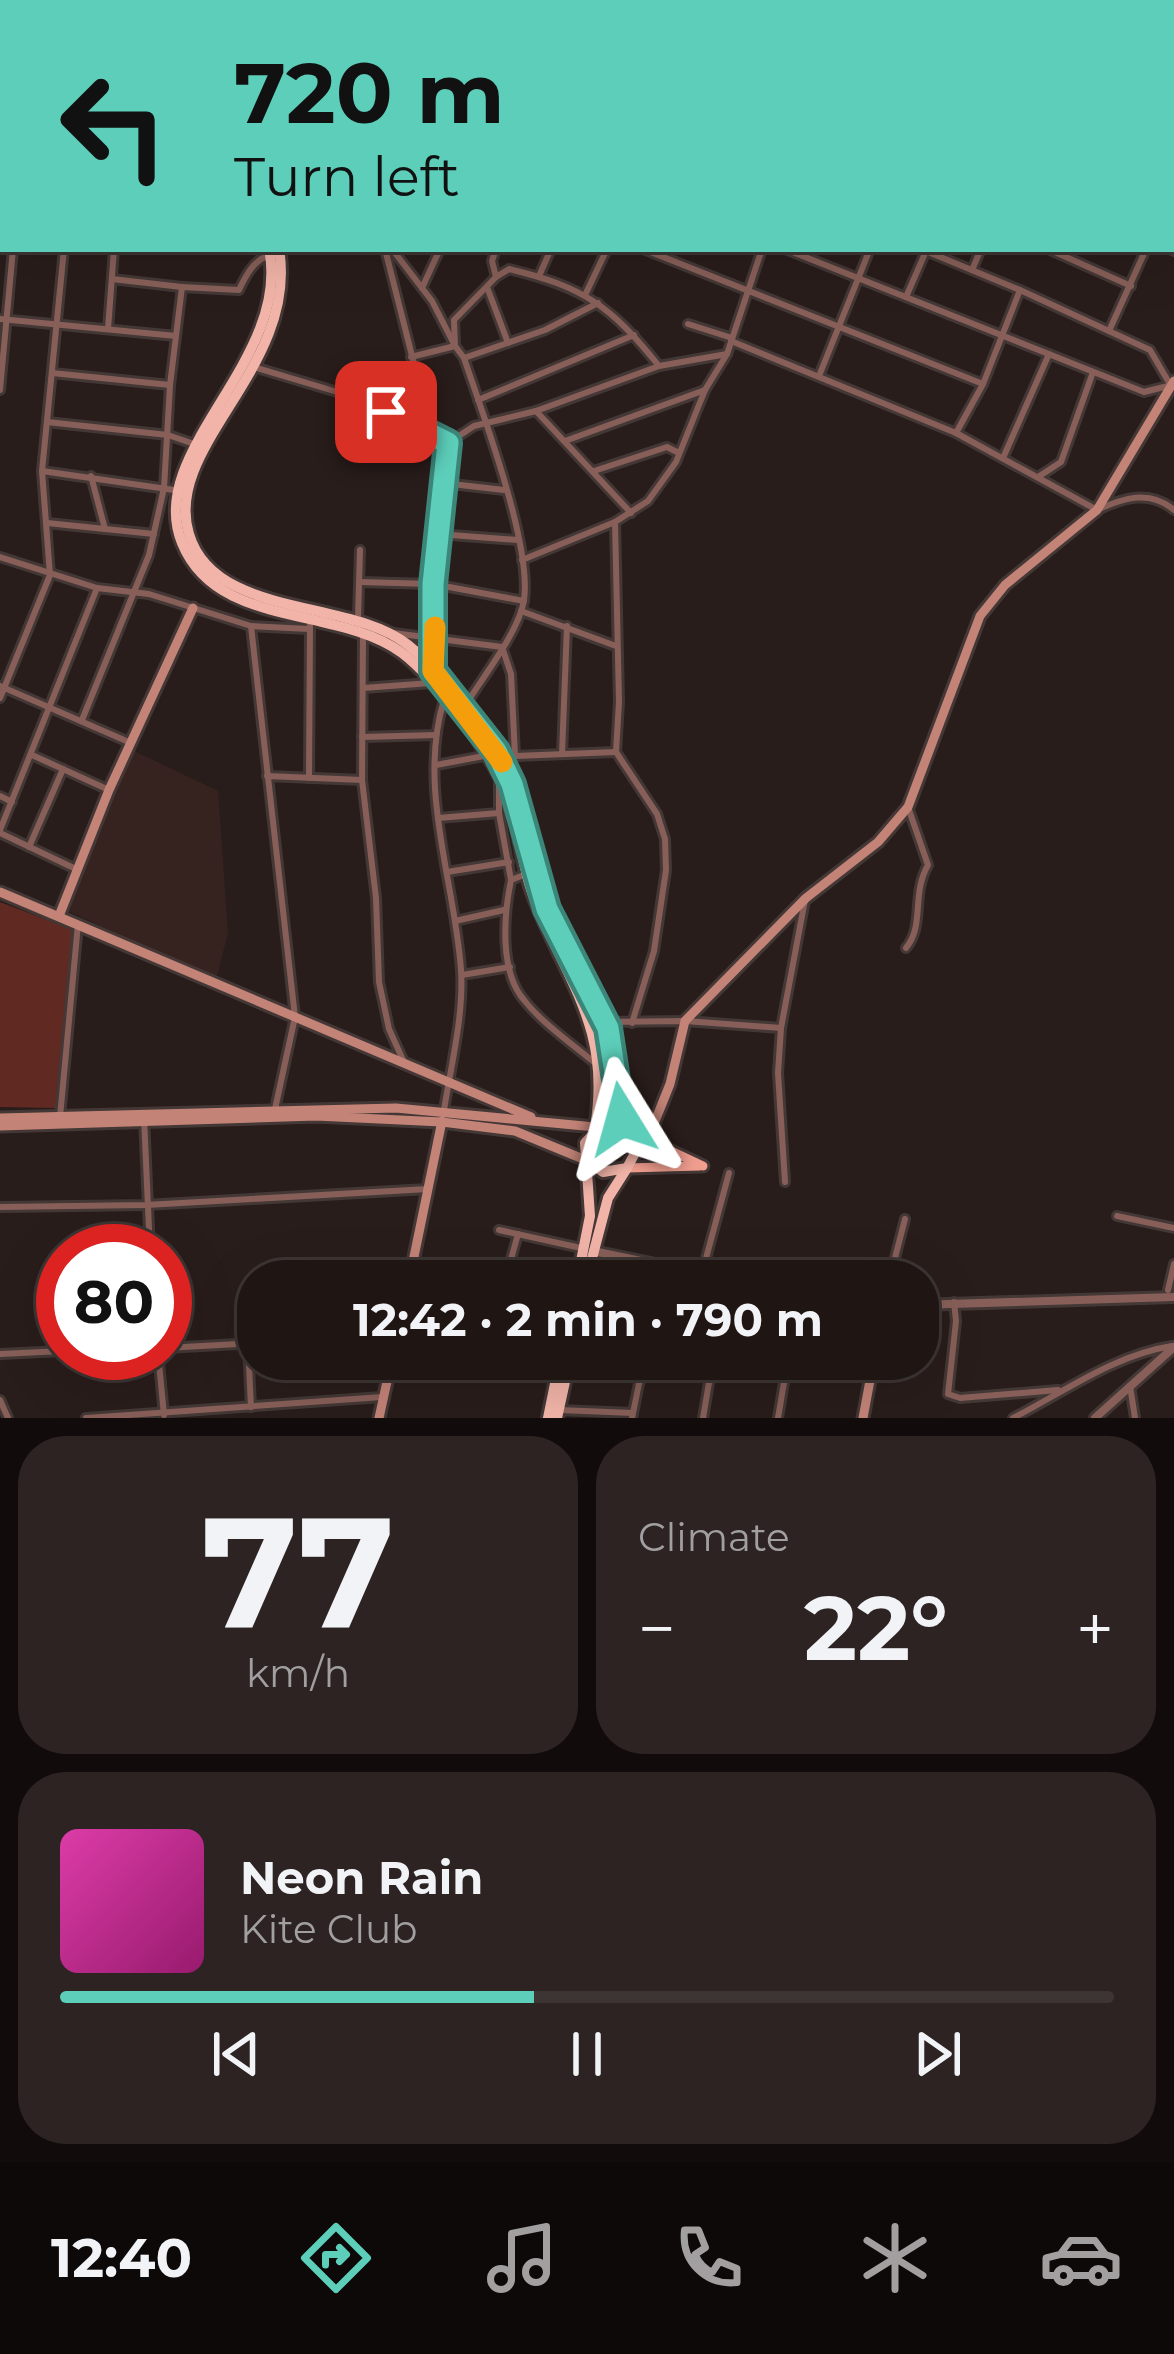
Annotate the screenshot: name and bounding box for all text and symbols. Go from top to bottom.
text: 720 m [234,42,505,144]
icon: left [36,48,192,204]
text: Turn left [234,144,460,210]
pin [335,361,437,463]
icon: arrive [353,379,419,445]
position arrow [559,1056,685,1182]
speed limit sign: 80 [36,1224,192,1380]
text: 12:42 · 2 min · 790 m [353,1292,823,1347]
text: 77 [201,1476,395,1666]
text: Climate [638,1513,790,1561]
text: 22° [804,1573,948,1683]
text: − [638,1588,676,1669]
text: + [1076,1588,1114,1669]
text: km/h [246,1649,350,1697]
text: Neon Rain [240,1850,483,1905]
text: Kite Club [240,1905,418,1953]
icon: previous [203,2021,269,2087]
icon: pause [554,2021,620,2087]
icon: next [905,2021,971,2087]
icon: directions [294,2216,378,2300]
icon: music [480,2216,564,2300]
icon: phone [667,2216,751,2300]
icon: climate [853,2216,937,2300]
icon: car [1039,2216,1123,2300]
text: 12:40 [51,2225,192,2291]

